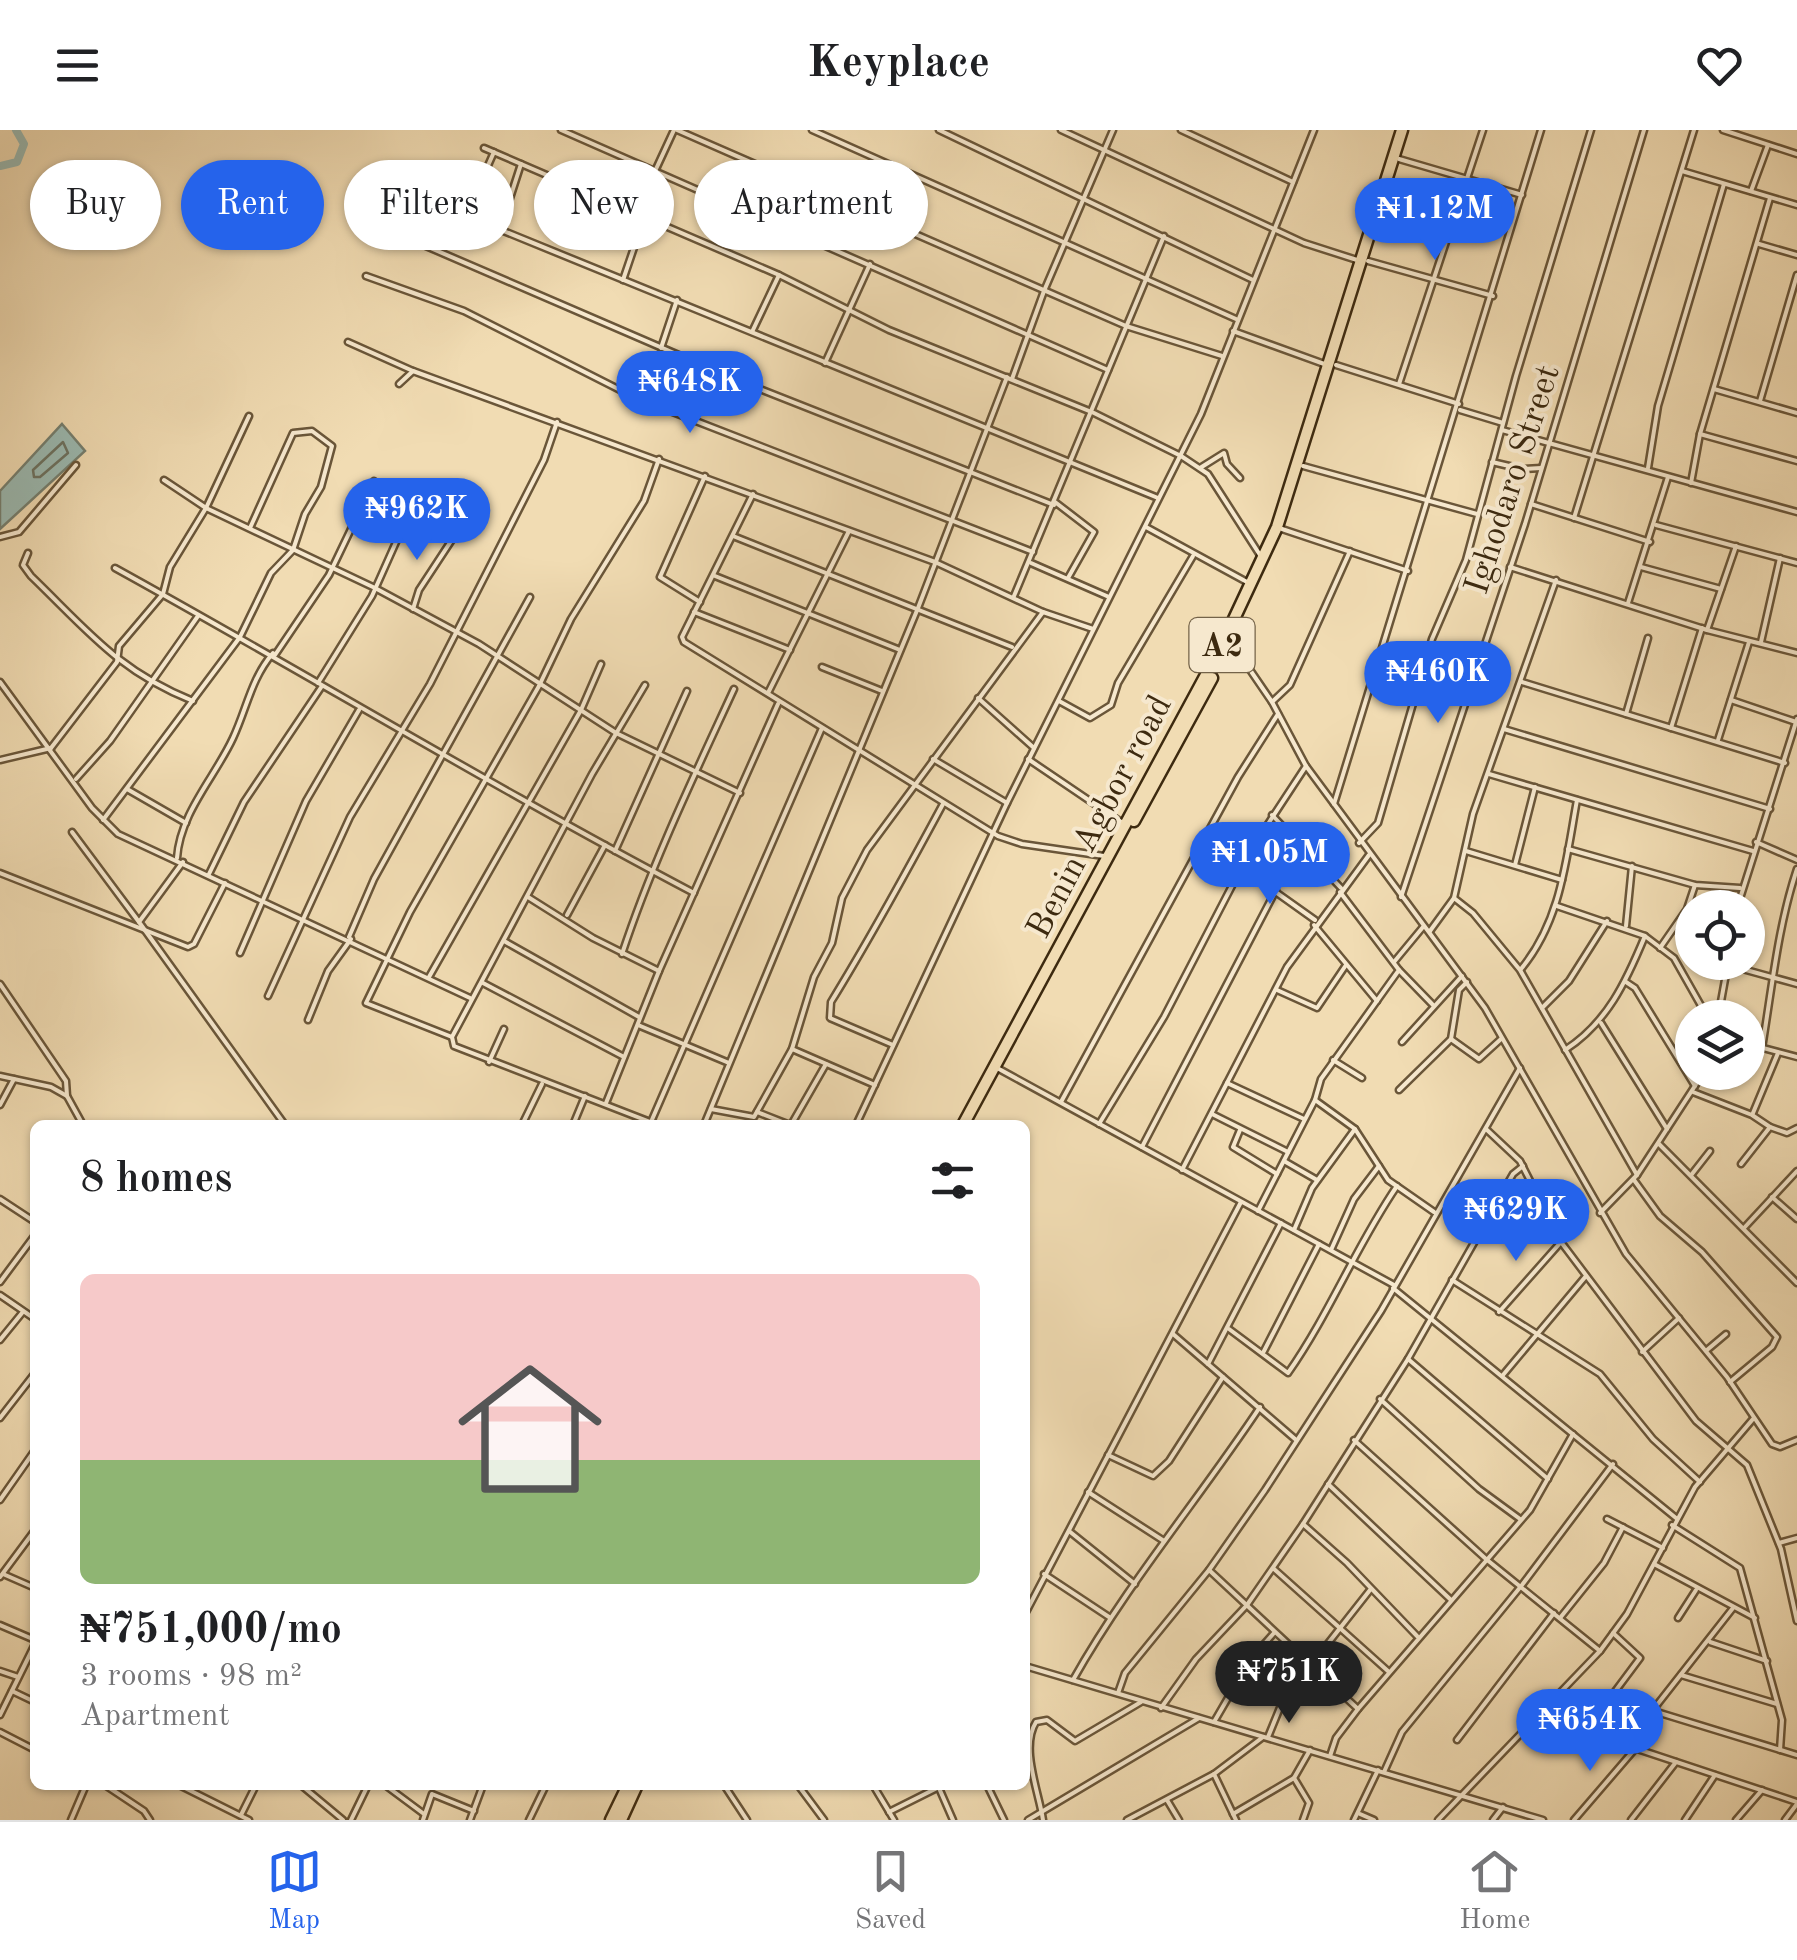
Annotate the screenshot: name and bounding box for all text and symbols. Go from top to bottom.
icon: menu [50,38,105,93]
icon: heart [1692,38,1747,93]
text: Keyplace [807,42,990,87]
chip: Buy [30,160,161,250]
chip: Rent [181,160,324,250]
chip: Filters [344,160,514,250]
chip: New [534,160,674,250]
chip: Apartment [694,160,928,250]
pin: ₦1.12M [1354,178,1516,263]
text: ₦1.12M [1377,194,1493,226]
pin: ₦648K [620,351,760,436]
street label: Ighodaro Street [1460,361,1567,599]
text: ₦648K [638,367,742,399]
pin: ₦962K [347,478,487,563]
text: ₦962K [365,494,469,526]
road number: A2 [1190,618,1254,672]
pin: ₦460K [1368,641,1508,726]
text: ₦460K [1386,657,1490,689]
street label: Benin Agbor road [1021,690,1179,944]
pin: ₦1.05M [1189,822,1351,907]
text: ₦1.05M [1212,838,1328,870]
map controls [1675,890,1765,1090]
button: locate [1675,890,1765,980]
button: layers [1675,1000,1765,1090]
icon: filters [925,1153,980,1208]
text: 8 homes [80,1159,232,1201]
pin: ₦629K [1446,1179,1586,1264]
text: ₦629K [1464,1195,1568,1227]
icon: home [440,1339,620,1519]
text: ₦751,000/mo [80,1610,342,1652]
pin: ₦751K [1219,1641,1359,1726]
text: ₦751K [1237,1657,1341,1689]
text: 3 rooms · 98 m² [80,1661,302,1693]
pin: ₦654K [1520,1689,1660,1774]
text: Apartment [80,1701,230,1733]
text: ₦654K [1538,1705,1642,1737]
tab: Map [267,1844,322,1939]
tab: Saved [855,1844,926,1939]
tab: Home [1459,1844,1530,1939]

